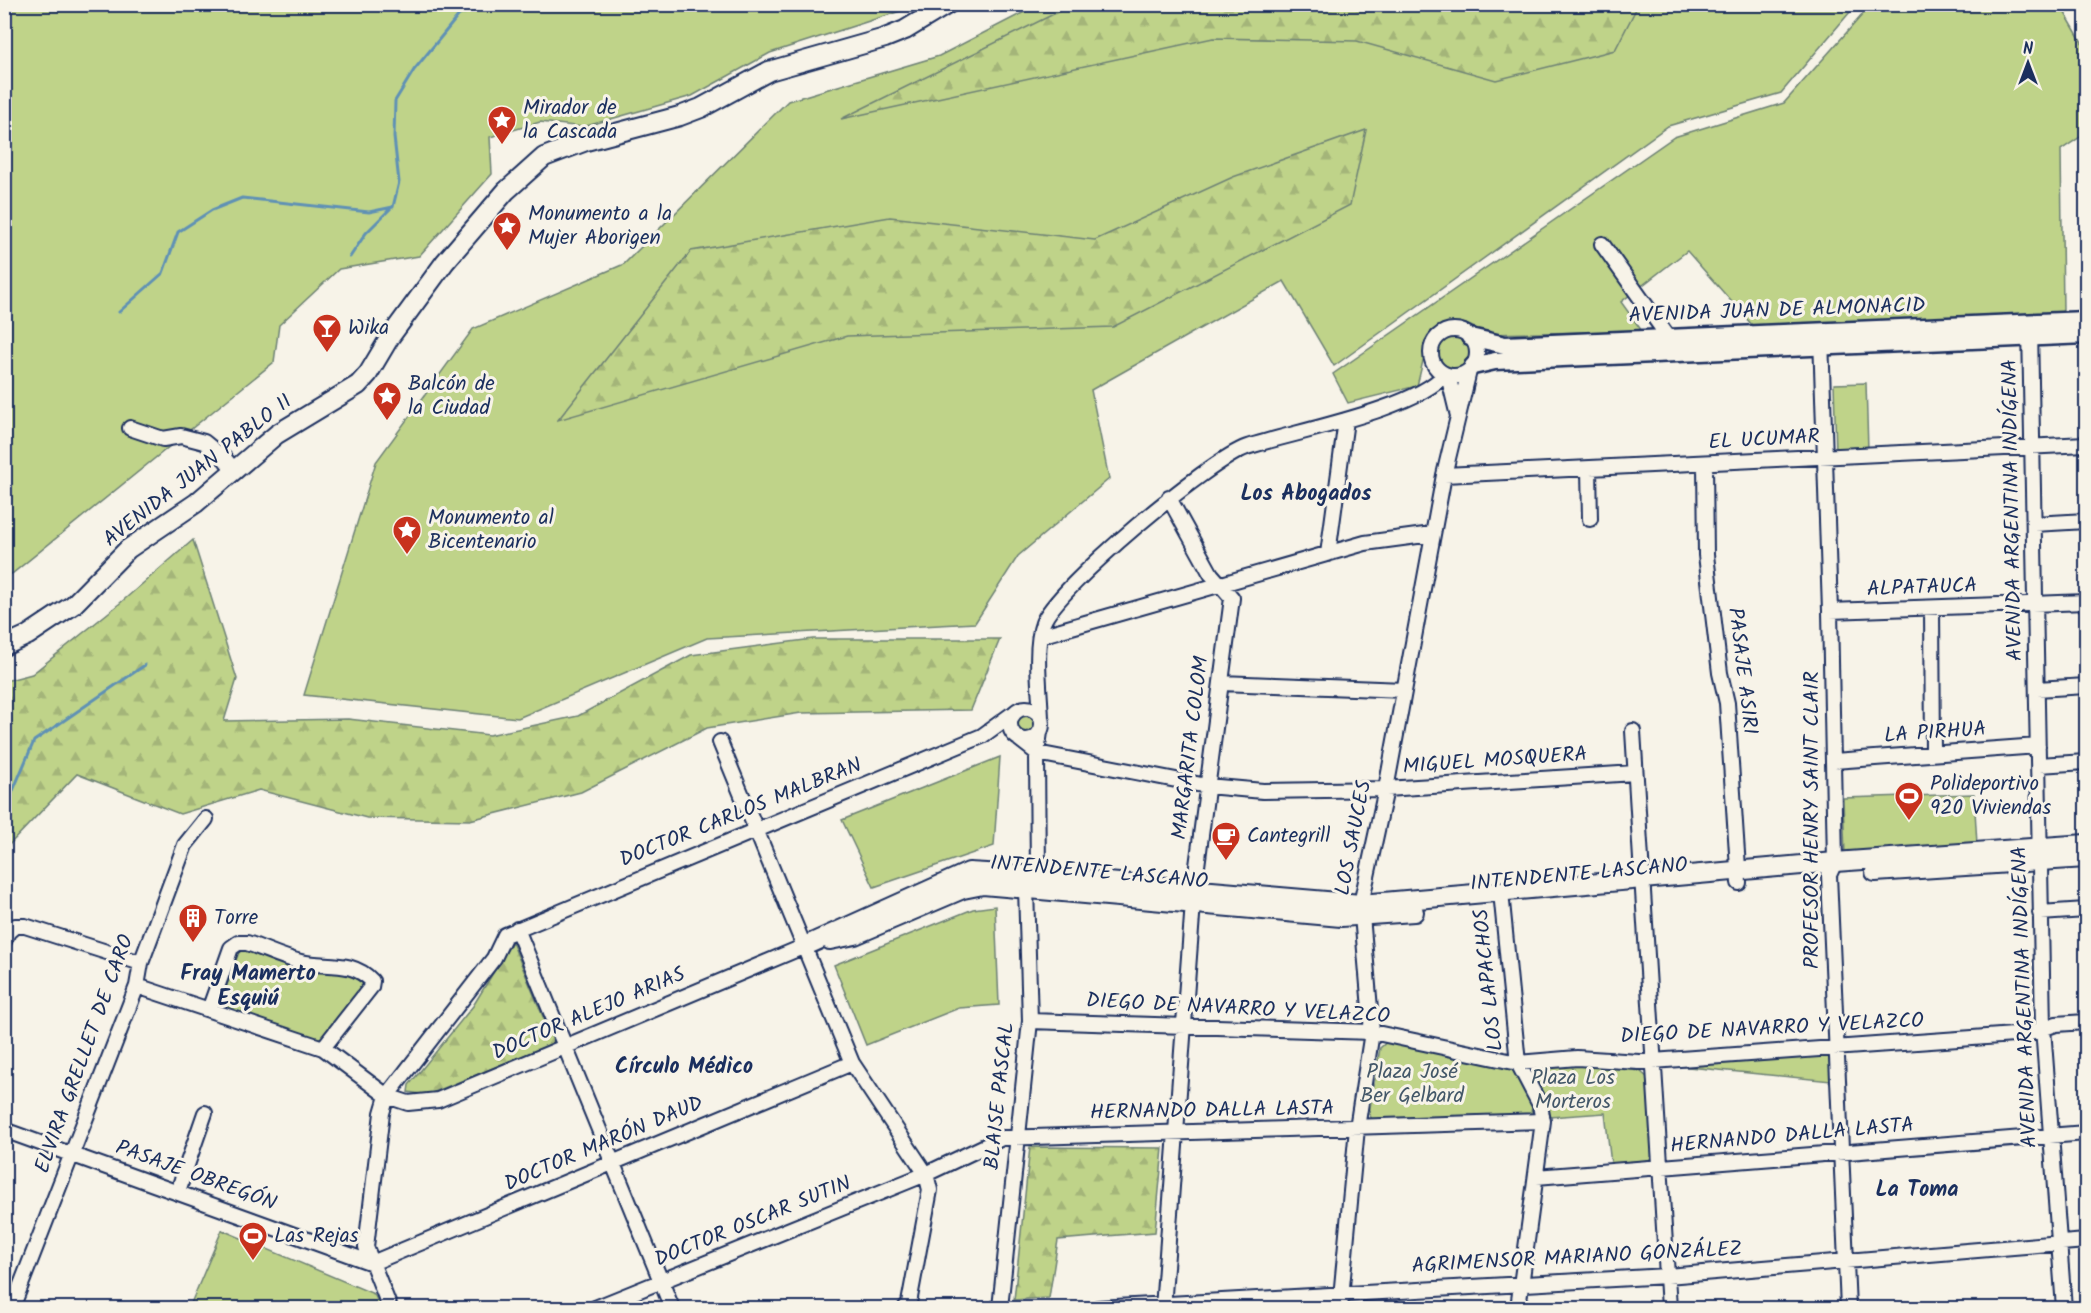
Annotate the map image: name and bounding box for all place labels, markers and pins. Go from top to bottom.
place label: Mirador de la Cascada [523,92,617,149]
place icon: Mirador de la Cascada [486,104,518,146]
place label: Monumento a la Mujer Aborigen [528,198,672,255]
place icon: Monumento a la Mujer Aborigen [491,210,523,252]
bar icon: Wika [311,312,343,354]
place label: Wika [348,312,389,345]
place label: Balcón de la Ciudad [408,368,495,425]
place icon: Balcón de la Ciudad [371,380,403,422]
place label: Monumento al Bicentenario [428,502,554,559]
place icon: Monumento al Bicentenario [391,514,423,556]
place label: Polideportivo 920 Viviendas [1930,768,2051,825]
sports icon: Polideportivo 920 Viviendas [1893,780,1925,822]
cafe icon: Cantegrill [1210,820,1242,862]
place label: Cantegrill [1247,820,1330,853]
building icon: Torre [177,902,209,944]
place label: Torre [214,902,259,935]
sports icon: Las Rejas [237,1220,269,1262]
place label: Las Rejas [274,1220,359,1253]

